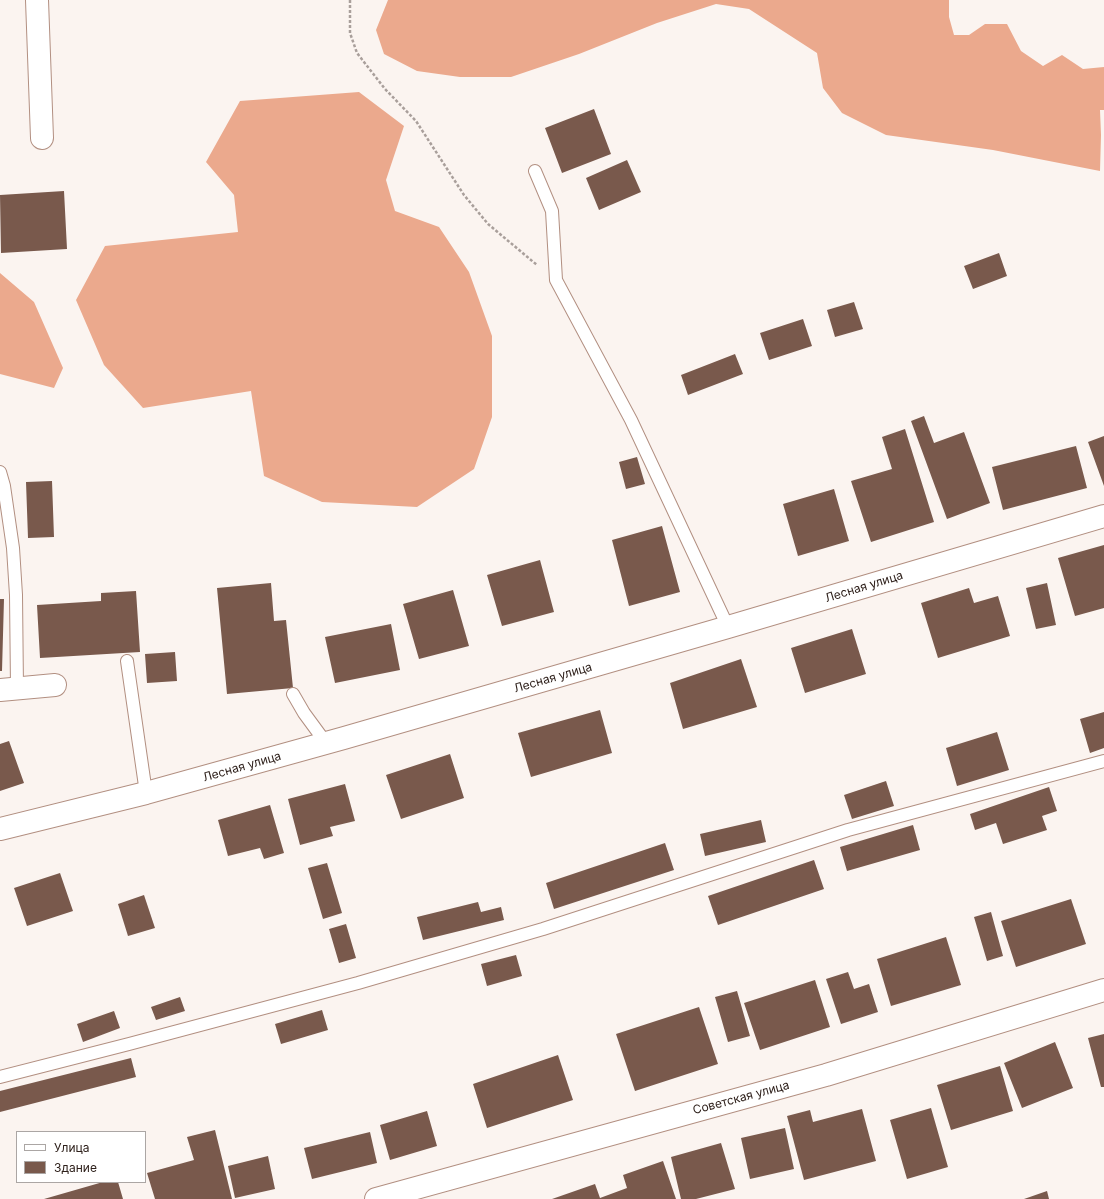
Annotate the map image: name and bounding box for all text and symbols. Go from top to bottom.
street label: Лесная улица [823,568,905,606]
street label: Лесная улица [512,660,594,696]
street label: Лесная улица [201,749,283,785]
street label: Советская улица [691,1078,791,1118]
legend [16,1131,146,1183]
text: Улица [54,1140,89,1155]
text: Здание [54,1160,97,1175]

